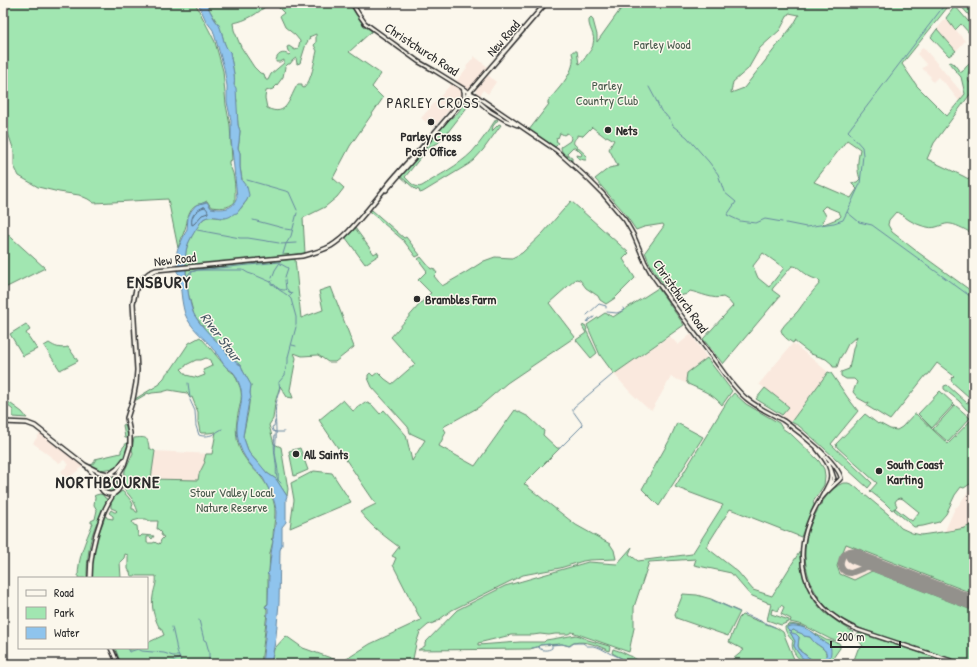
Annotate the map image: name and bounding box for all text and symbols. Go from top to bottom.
street label: New Road [482,16,524,60]
street label: Christchurch Road [381,18,463,80]
park label: Parley Wood [633,35,691,53]
park label: Parley Country Club [576,76,638,109]
district label: PARLEY CROSS [387,92,479,113]
marker: Parley Cross Post Office [426,117,436,127]
place label: Nets [616,121,638,139]
marker: Nets [603,125,613,135]
place label: Parley Cross Post Office [401,127,461,160]
street label: New Road [153,247,197,271]
street label: Christchurch Road [649,256,713,336]
district label: ENSBURY [127,270,191,293]
place label: Brambles Farm [425,290,496,308]
marker: Brambles Farm [412,294,422,304]
water label: River Stour [197,308,247,367]
place label: All Saints [304,445,348,463]
marker: All Saints [291,449,301,459]
place label: South Coast Karting [887,455,944,489]
marker: South Coast Karting [874,466,884,476]
district label: NORTHBOURNE [56,470,160,493]
park label: Stour Valley Local Nature Reserve [190,483,275,516]
legend [18,577,148,649]
text: Road [54,584,74,601]
text: Park [54,604,74,621]
scale bar [831,623,900,649]
text: Water [54,624,80,641]
text: 200 m [837,628,864,645]

